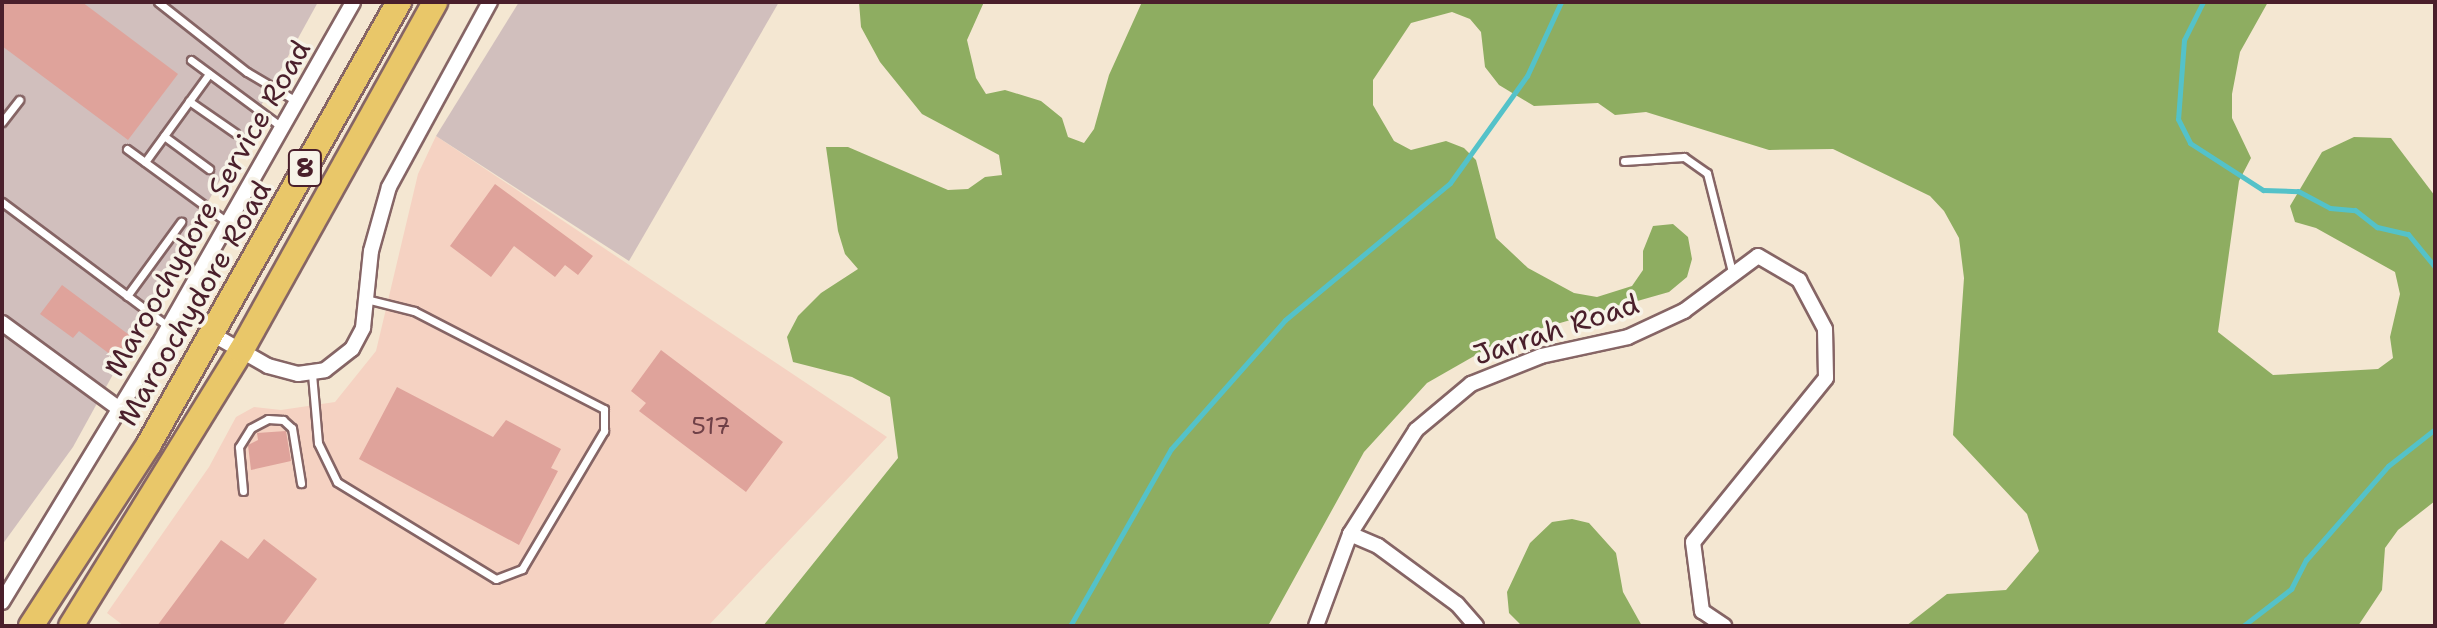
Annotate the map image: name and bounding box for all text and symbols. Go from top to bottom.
street label: Maroochydore Service Road [97,34,317,382]
road number: 8 [287,146,323,190]
street label: Maroochydore Road [110,174,278,432]
street label: Jarrah Road [1469,286,1643,372]
house number: 517 [691,413,731,441]

